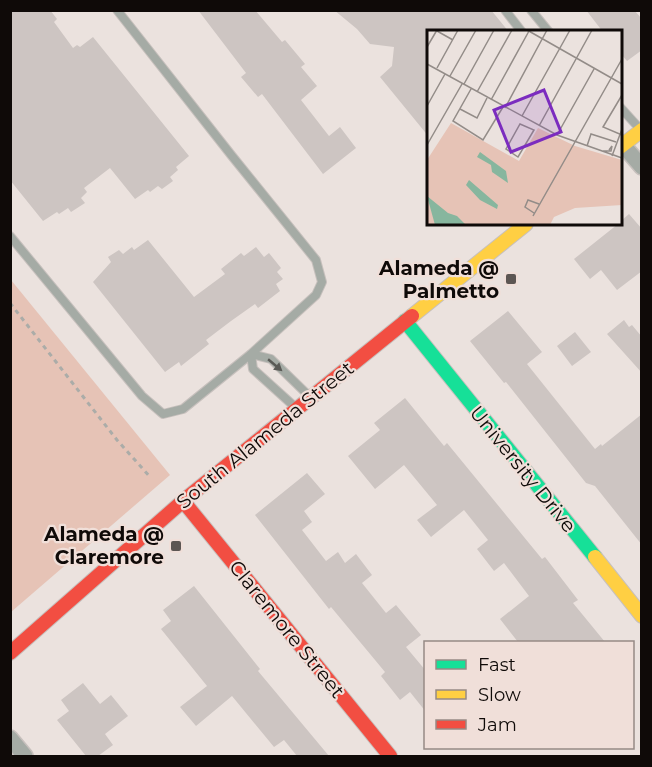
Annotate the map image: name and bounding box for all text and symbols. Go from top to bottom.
inset map [427,30,622,225]
place label: Alameda @ Palmetto [378,256,499,303]
marker: Alameda @ Palmetto [504,272,518,286]
street label: South Alameda Street [172,356,358,514]
one-way arrow [267,358,283,371]
street label: University Drive [465,401,581,537]
place label: Alameda @ Claremore [43,522,164,569]
marker: Alameda @ Claremore [169,539,183,553]
street label: Claremore Street [224,555,350,703]
legend [424,641,634,749]
text: Fast [478,654,516,676]
text: Slow [478,684,521,706]
text: Jam [477,714,517,736]

